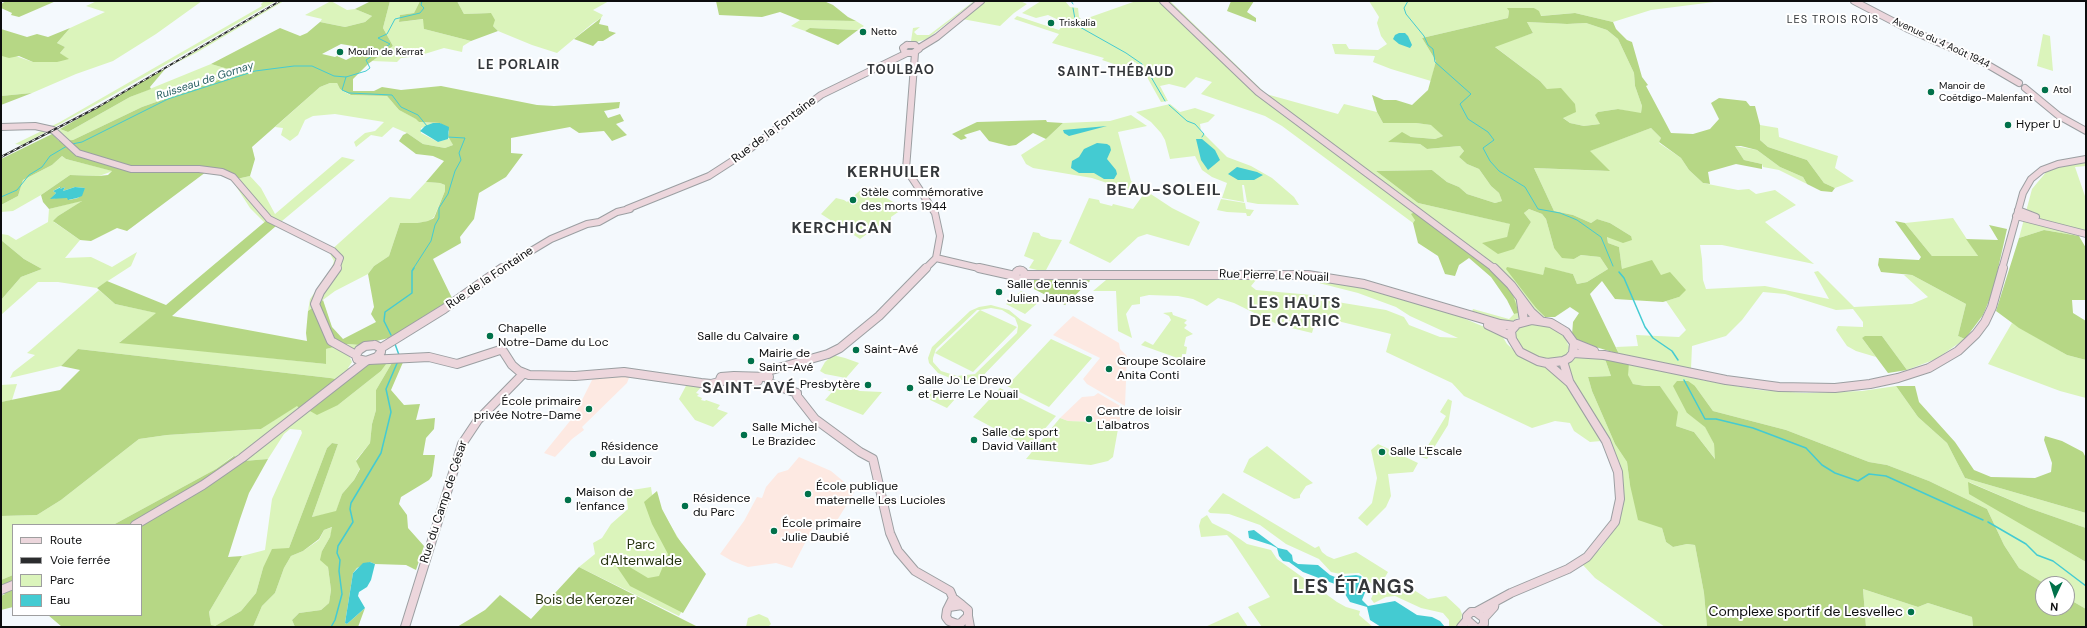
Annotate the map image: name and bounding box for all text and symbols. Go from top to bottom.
district label: LES TROIS ROIS [1787,13,1879,27]
street label: Avenue du 4 Août 1944 [1890,15,1992,71]
place label: Triskalia [1059,17,1096,29]
marker: Triskalia [1046,18,1056,28]
place label: Netto [871,26,897,38]
marker: Netto [858,27,868,37]
place label: Moulin de Kerrat [348,46,424,58]
marker: Moulin de Kerrat [335,47,345,57]
district label: LE PORLAIR [478,58,560,74]
water label: Ruisseau de Gornay [155,59,255,103]
district label: TOULBAO [867,63,935,79]
district label: SAINT-THÉBAUD [1058,65,1174,81]
place label: Manoir de Coëtdigo-Malenfant [1939,80,2033,104]
place label: Atol [2053,84,2071,96]
marker: Atol [2040,85,2050,95]
marker: Manoir de Coëtdigo-Malenfant [1926,87,1936,97]
street label: Rue de la Fontaine [729,94,819,166]
place label: Hyper U [2016,118,2061,132]
marker: Hyper U [2003,120,2013,130]
district label: KERHUILER [847,163,941,183]
district label: BEAU-SOLEIL [1106,181,1222,201]
place label: Stèle commémorative des morts 1944 [861,186,983,214]
marker: Stèle commémorative des morts 1944 [848,195,858,205]
district label: KERCHICAN [791,219,893,239]
street label: Rue de la Fontaine [444,244,536,312]
street label: Rue Pierre Le Nouail [1219,267,1329,285]
place label: Salle de tennis Julien Jaunasse [1007,278,1094,306]
marker: Salle de tennis Julien Jaunasse [994,287,1004,297]
district label: LES HAUTS DE CATRIC [1248,294,1342,332]
place label: Chapelle Notre-Dame du Loc [498,322,609,350]
place label: Salle du Calvaire [697,330,788,344]
marker: Chapelle Notre-Dame du Loc [485,331,495,341]
marker: Salle du Calvaire [791,332,801,342]
place label: Saint-Avé [864,343,918,357]
marker: Saint-Avé [851,345,861,355]
place label: Mairie de Saint-Avé [759,347,813,375]
place label: Groupe Scolaire Anita Conti [1117,355,1206,383]
marker: Mairie de Saint-Avé [746,356,756,366]
marker: Groupe Scolaire Anita Conti [1104,364,1114,374]
place label: Salle Jo Le Drevo et Pierre Le Nouail [918,374,1018,402]
place label: Presbytère [800,378,860,392]
district label: SAINT-AVÉ [702,379,796,399]
marker: Presbytère [863,380,873,390]
marker: Salle Jo Le Drevo et Pierre Le Nouail [905,383,915,393]
place label: École primaire privée Notre-Dame [474,395,581,423]
marker: École primaire privée Notre-Dame [584,404,594,414]
place label: Centre de loisir L'albatros [1097,405,1182,433]
marker: Centre de loisir L'albatros [1084,414,1094,424]
place label: Salle Michel Le Brazidec [752,421,817,449]
place label: Salle de sport David Vaillant [982,426,1058,454]
marker: Salle Michel Le Brazidec [739,430,749,440]
marker: Salle de sport David Vaillant [969,435,979,445]
street label: Rue du Camp de César [417,439,471,565]
place label: Résidence du Lavoir [601,440,658,468]
place label: Salle L'Escale [1390,445,1462,459]
marker: Salle L'Escale [1377,447,1387,457]
marker: Résidence du Lavoir [588,449,598,459]
place label: École publique maternelle Les Lucioles [816,480,946,508]
place label: Maison de l'enfance [576,486,633,514]
marker: École publique maternelle Les Lucioles [803,489,813,499]
place label: Résidence du Parc [693,492,750,520]
marker: Maison de l'enfance [563,495,573,505]
marker: Résidence du Parc [680,501,690,511]
place label: École primaire Julie Daubié [782,517,861,545]
legend [12,524,142,616]
marker: École primaire Julie Daubié [769,526,779,536]
text: Route [50,532,82,548]
park label: Parc d'Altenwalde [600,537,682,570]
text: Voie ferrée [50,552,110,568]
text: Parc [50,572,74,588]
north arrow [2035,576,2075,616]
district label: LES ÉTANGS [1293,577,1415,599]
text: Eau [50,592,70,608]
park label: Bois de Kerozer [535,592,635,608]
text: N [2050,600,2059,614]
place label: Complexe sportif de Lesvellec [1708,604,1903,620]
marker: Complexe sportif de Lesvellec [1906,607,1916,617]

